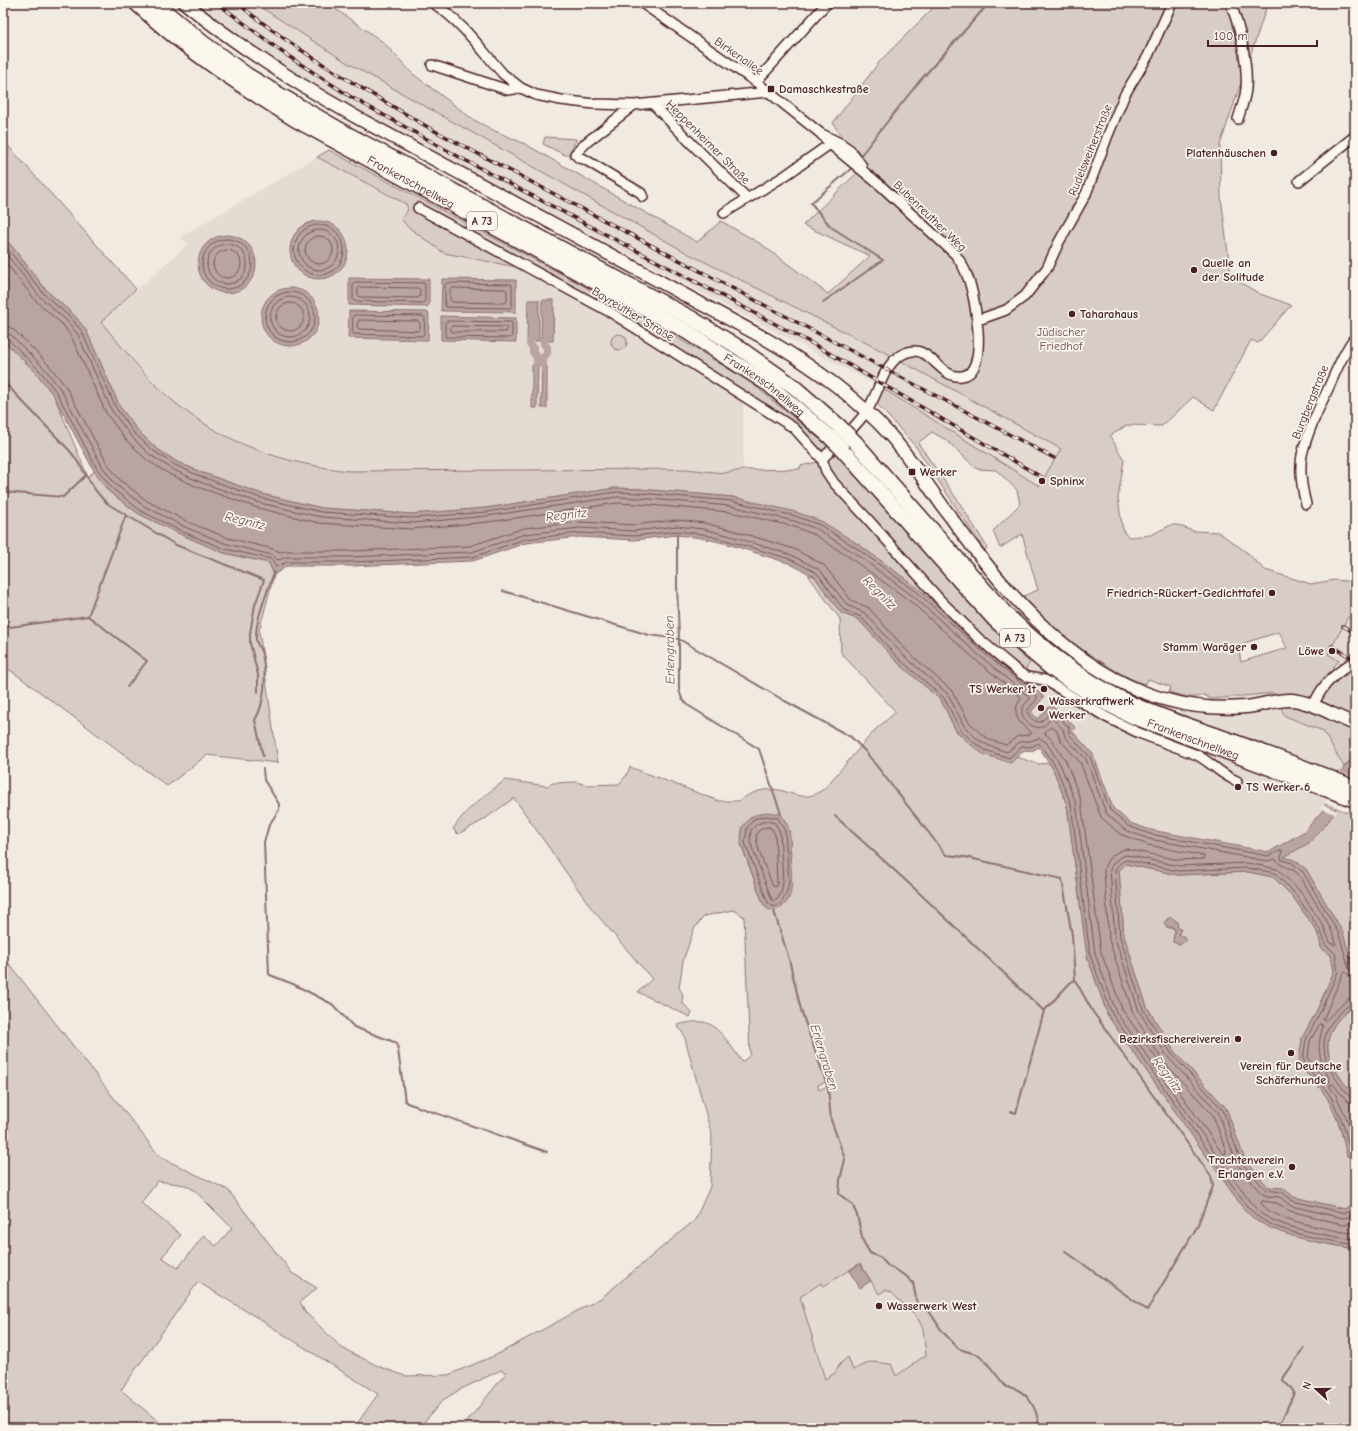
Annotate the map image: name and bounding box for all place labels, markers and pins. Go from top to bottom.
place label: Damaschkestraße [779,82,869,96]
marker: Damaschkestraße [766,84,776,94]
place label: Platenhäuschen [1186,146,1266,160]
marker: Platenhäuschen [1269,148,1279,158]
place label: Quelle an der Solitude [1202,256,1264,284]
marker: Quelle an der Solitude [1189,265,1199,275]
place label: Taharahaus [1080,307,1138,321]
marker: Taharahaus [1067,309,1077,319]
place label: Werker [920,465,957,479]
marker: Werker [907,467,917,477]
place label: Sphinx [1050,474,1085,488]
marker: Sphinx [1037,476,1047,486]
place label: Friedrich-Rückert-Gedichttafel [1107,586,1264,600]
marker: Friedrich-Rückert-Gedichttafel [1267,588,1277,598]
place label: Stamm Waräger [1163,640,1246,654]
marker: Stamm Waräger [1249,642,1259,652]
place label: Löwe [1298,644,1324,658]
marker: Löwe [1327,646,1337,656]
place label: TS Werker 1t [969,682,1037,696]
marker: TS Werker 1t [1039,684,1049,694]
place label: Wasserkraftwerk Werker [1049,694,1134,722]
marker: Wasserkraftwerk Werker [1036,703,1046,713]
place label: TS Werker 6 [1246,780,1310,794]
marker: TS Werker 6 [1233,782,1243,792]
place label: Bezirksfischereiverein [1119,1032,1230,1046]
marker: Bezirksfischereiverein [1233,1034,1243,1044]
marker: Verein für Deutsche Schäferhunde [1286,1048,1296,1058]
place label: Verein für Deutsche Schäferhunde [1240,1059,1342,1087]
place label: Trachtenverein Erlangen e.V. [1209,1153,1284,1181]
marker: Trachtenverein Erlangen e.V. [1287,1162,1297,1172]
place label: Wasserwerk West [887,1299,977,1313]
marker: Wasserwerk West [874,1301,884,1311]

